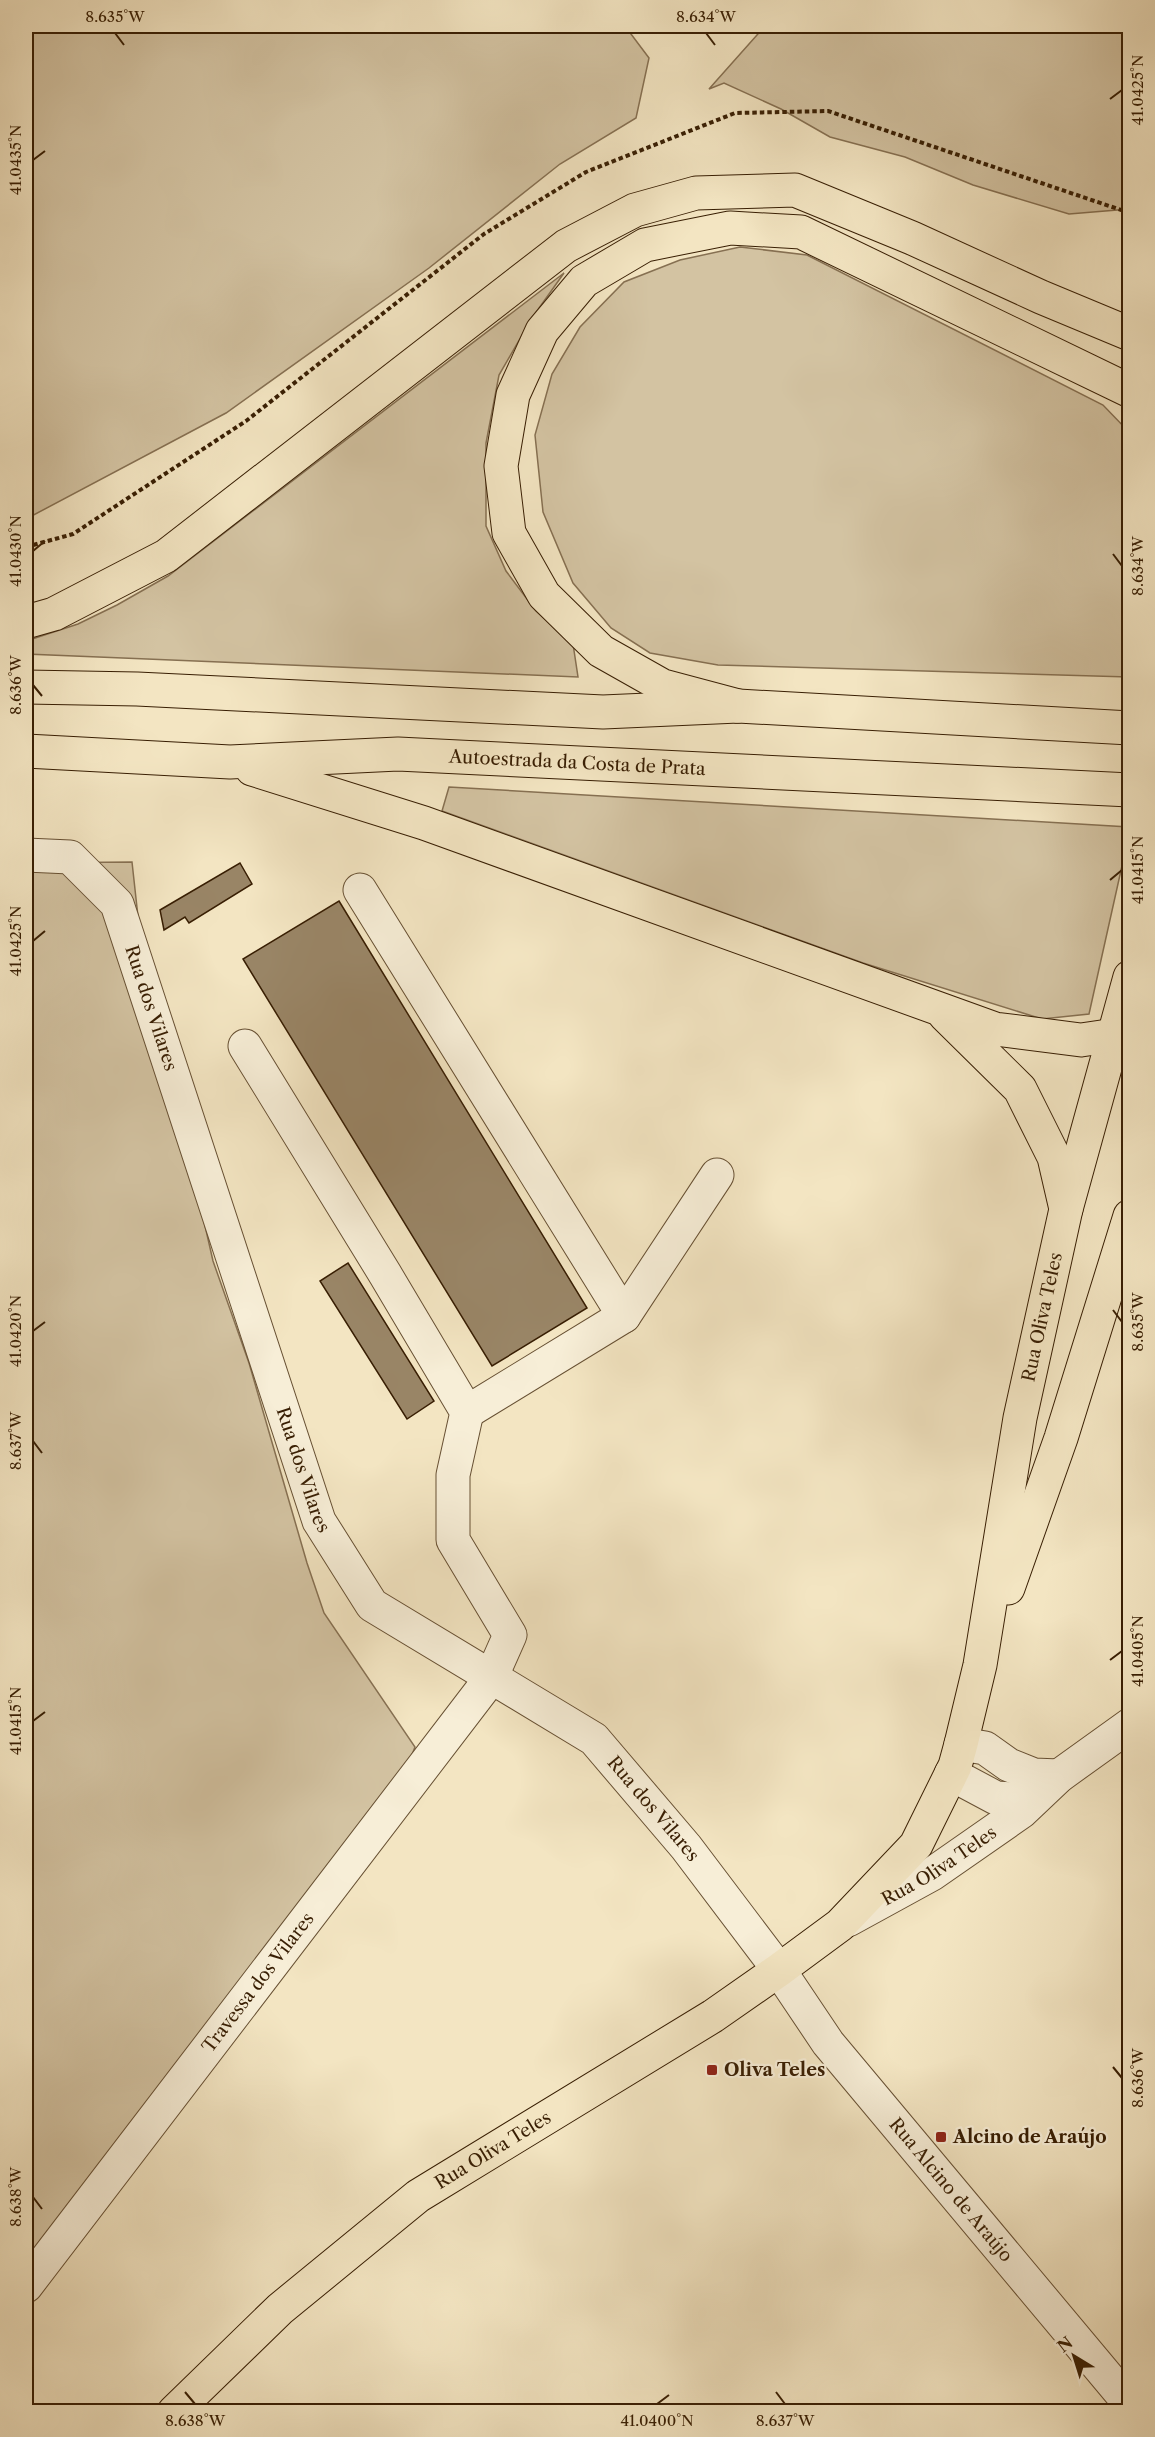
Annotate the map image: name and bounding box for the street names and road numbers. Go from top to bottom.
street label: Autoestrada da Costa de Prata [448,745,707,780]
street label: Rua dos Vilares [120,942,182,1074]
street label: Rua Oliva Teles [1017,1250,1067,1384]
street label: Rua dos Vilares [271,1404,335,1537]
street label: Rua dos Vilares [603,1752,704,1866]
street label: Rua Oliva Teles [878,1821,1001,1910]
street label: Travessa dos Vilares [197,1908,319,2057]
street label: Rua Oliva Teles [431,2107,555,2194]
street label: Rua Alcino de Araújo [884,2114,1017,2266]

